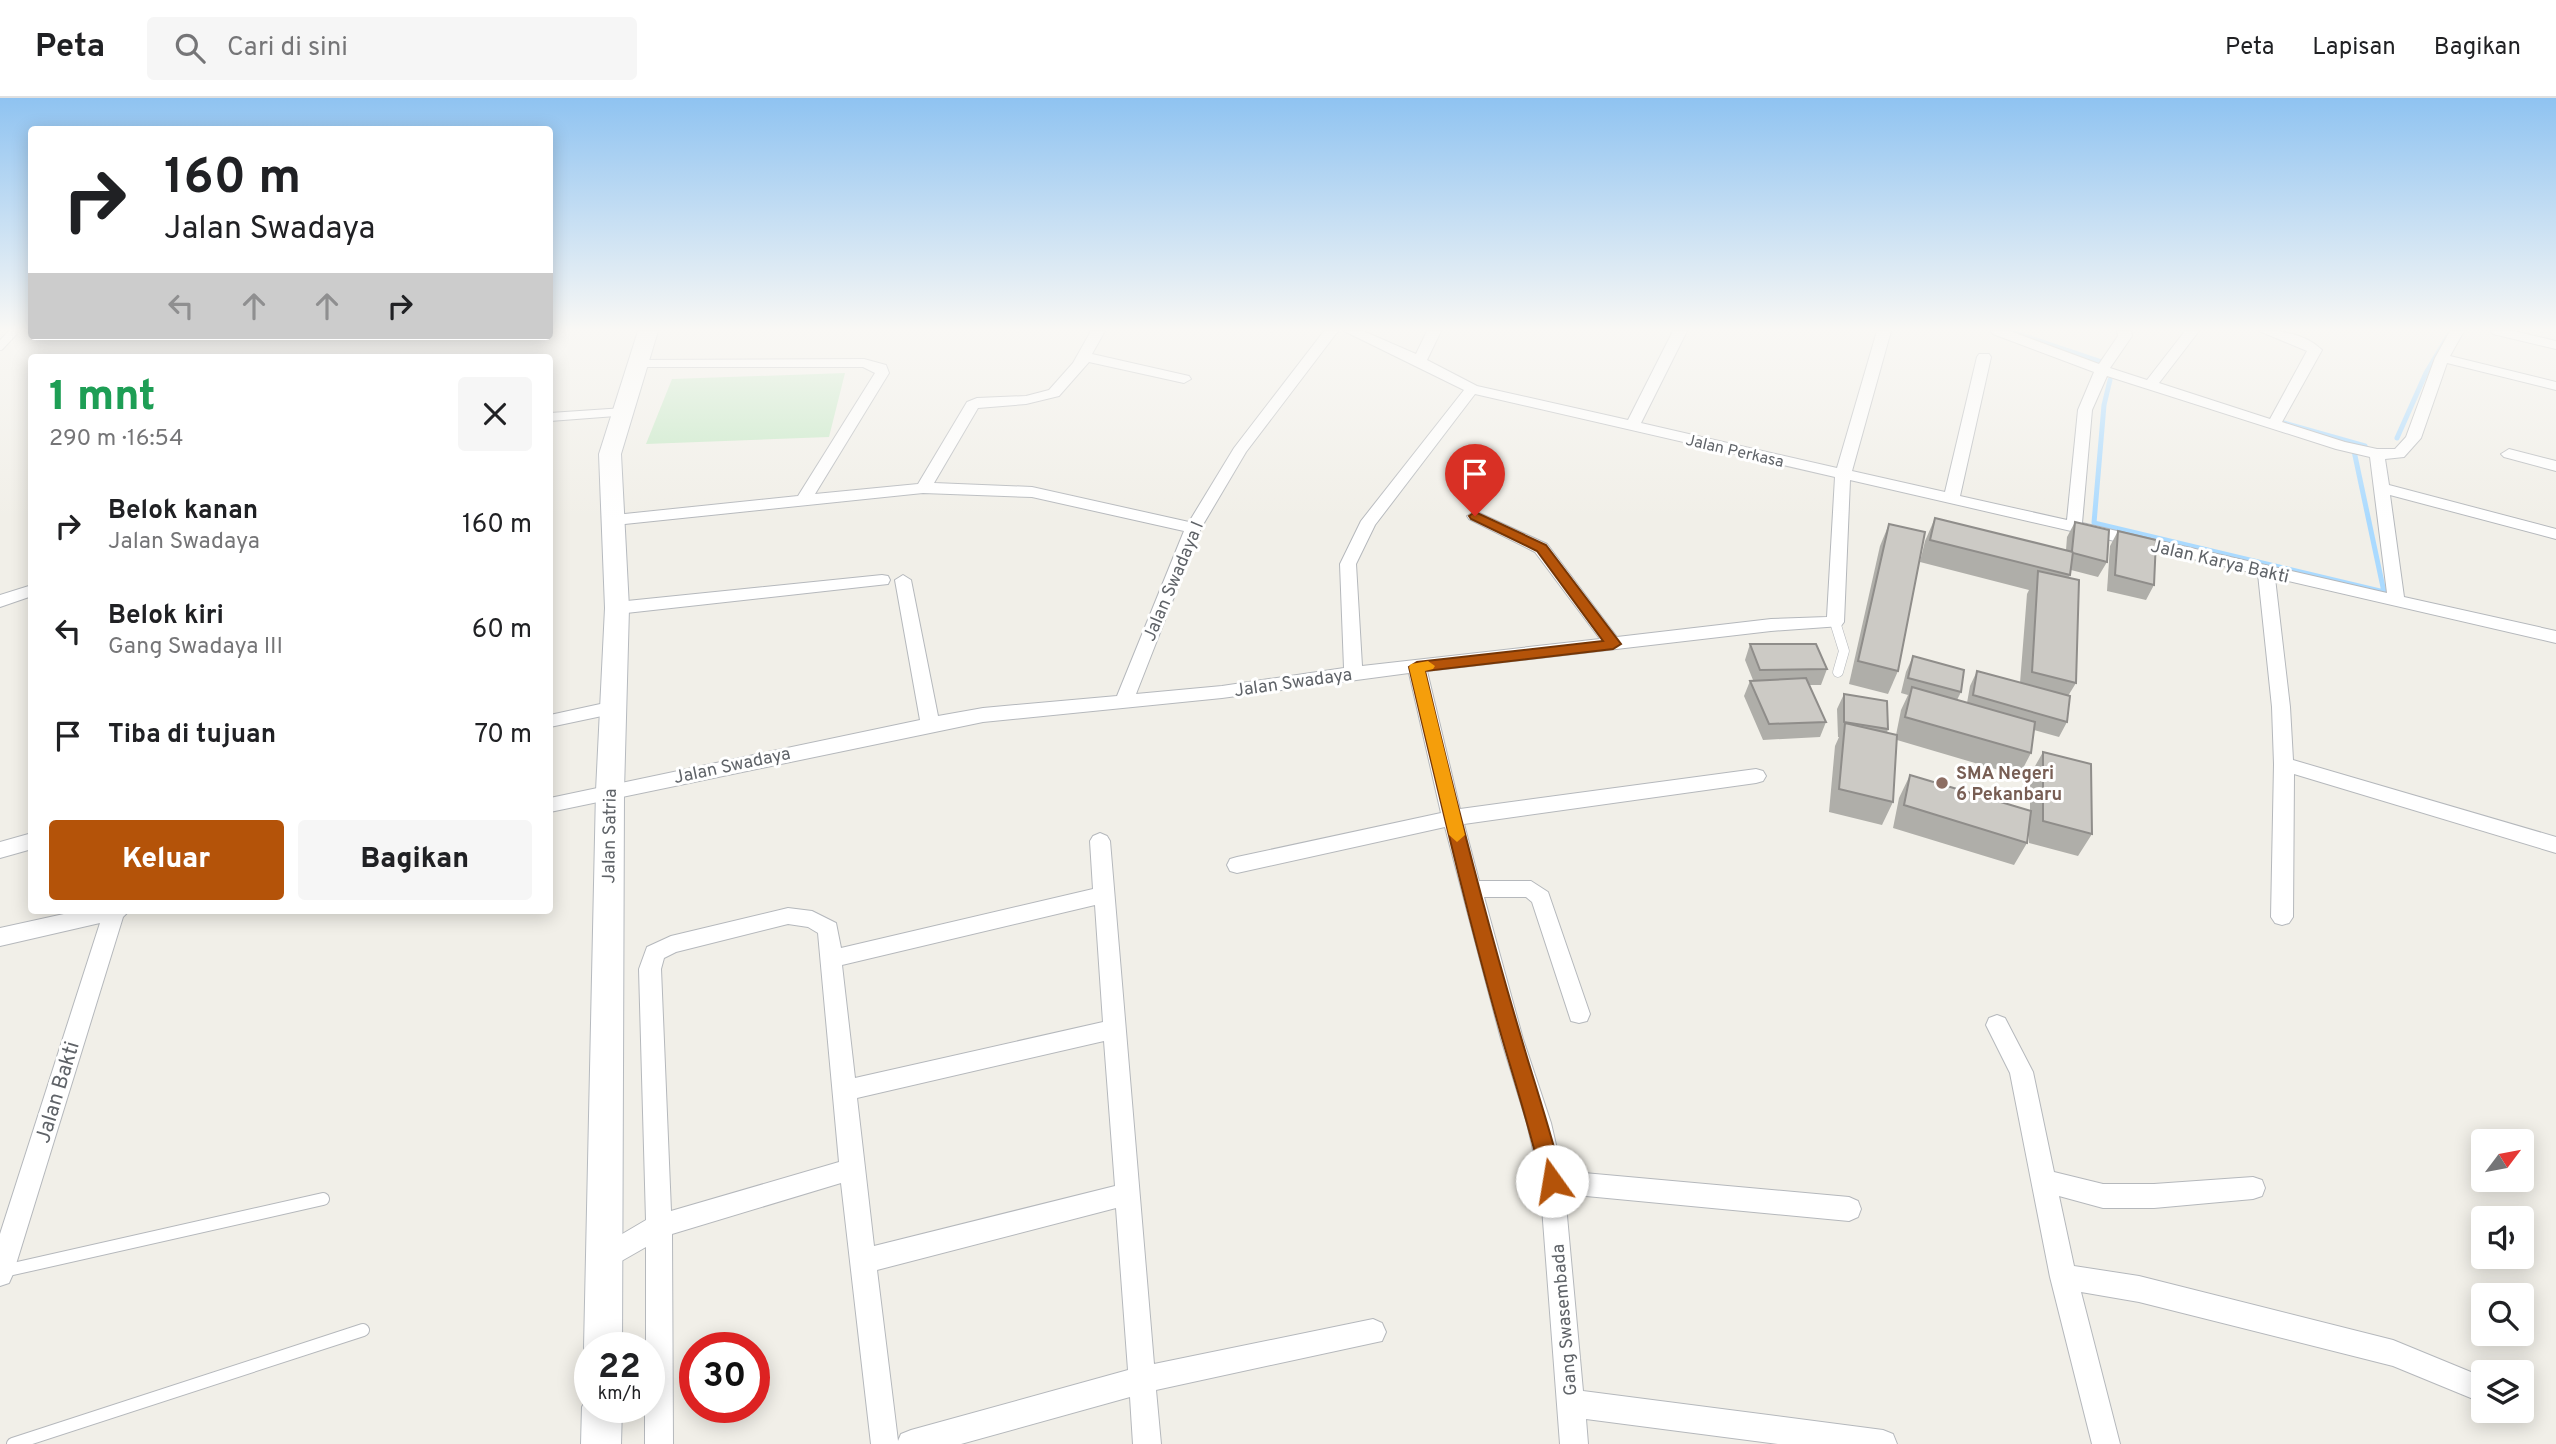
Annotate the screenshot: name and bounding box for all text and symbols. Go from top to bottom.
search box [147,17,637,80]
text: Peta [35,27,105,69]
icon: search [171,29,209,67]
text: Cari di sini [227,32,348,65]
text: Peta [2225,33,2274,63]
text: Lapisan [2312,33,2396,63]
text: Bagikan [2434,33,2521,63]
text: 160 m [164,149,301,211]
icon: right [49,154,140,245]
text: Jalan Swadaya [164,210,375,250]
icon: left [162,287,200,325]
icon: ahead [235,287,273,325]
icon: ahead [308,287,346,325]
icon: right [381,287,419,325]
text: 1 mnt [49,372,156,425]
button: close [458,377,532,451]
text: 290 m · 16:54 [49,425,184,454]
street label: Jalan Perkasa [1684,431,1786,473]
pin [1445,444,1505,516]
icon: arrive [1456,455,1494,493]
text: Belok kanan [108,495,258,528]
icon: right [49,507,87,545]
text: 160 m [462,509,532,542]
street label: Jalan Swadaya I [1139,518,1210,645]
text: Jalan Swadaya [108,528,260,557]
street label: Jalan Karya Bakti [2148,535,2291,590]
text: Belok kiri [108,600,224,633]
icon: left [49,612,87,650]
text: 60 m [472,614,532,647]
text: Gang Swadaya III [108,633,283,662]
street label: Jalan Swadaya [1233,664,1354,703]
icon: arrive [49,717,87,755]
text: Tiba di tujuan [108,719,276,752]
text: 70 m [474,719,532,752]
street label: Jalan Swadaya [672,743,793,790]
place label: SMA Negeri 6 Pekanbaru [1956,763,2062,807]
marker: SMA Negeri 6 Pekanbaru [1934,775,1950,791]
street label: Jalan Satria [598,788,623,884]
button: Keluar [49,820,284,900]
button: Bagikan [298,820,532,900]
street label: Jalan Bakti [30,1038,87,1147]
north arrow [2471,1129,2534,1192]
map controls [2471,1129,2534,1423]
position arrow [1515,1144,1589,1218]
button: sound [2471,1206,2534,1269]
street label: Gang Swasembada [1547,1243,1584,1397]
button: search [2471,1283,2534,1346]
speed limit sign: 30 [679,1332,770,1423]
text: 22 [598,1346,641,1390]
button: layers [2471,1360,2534,1423]
text: km/h [598,1383,641,1406]

